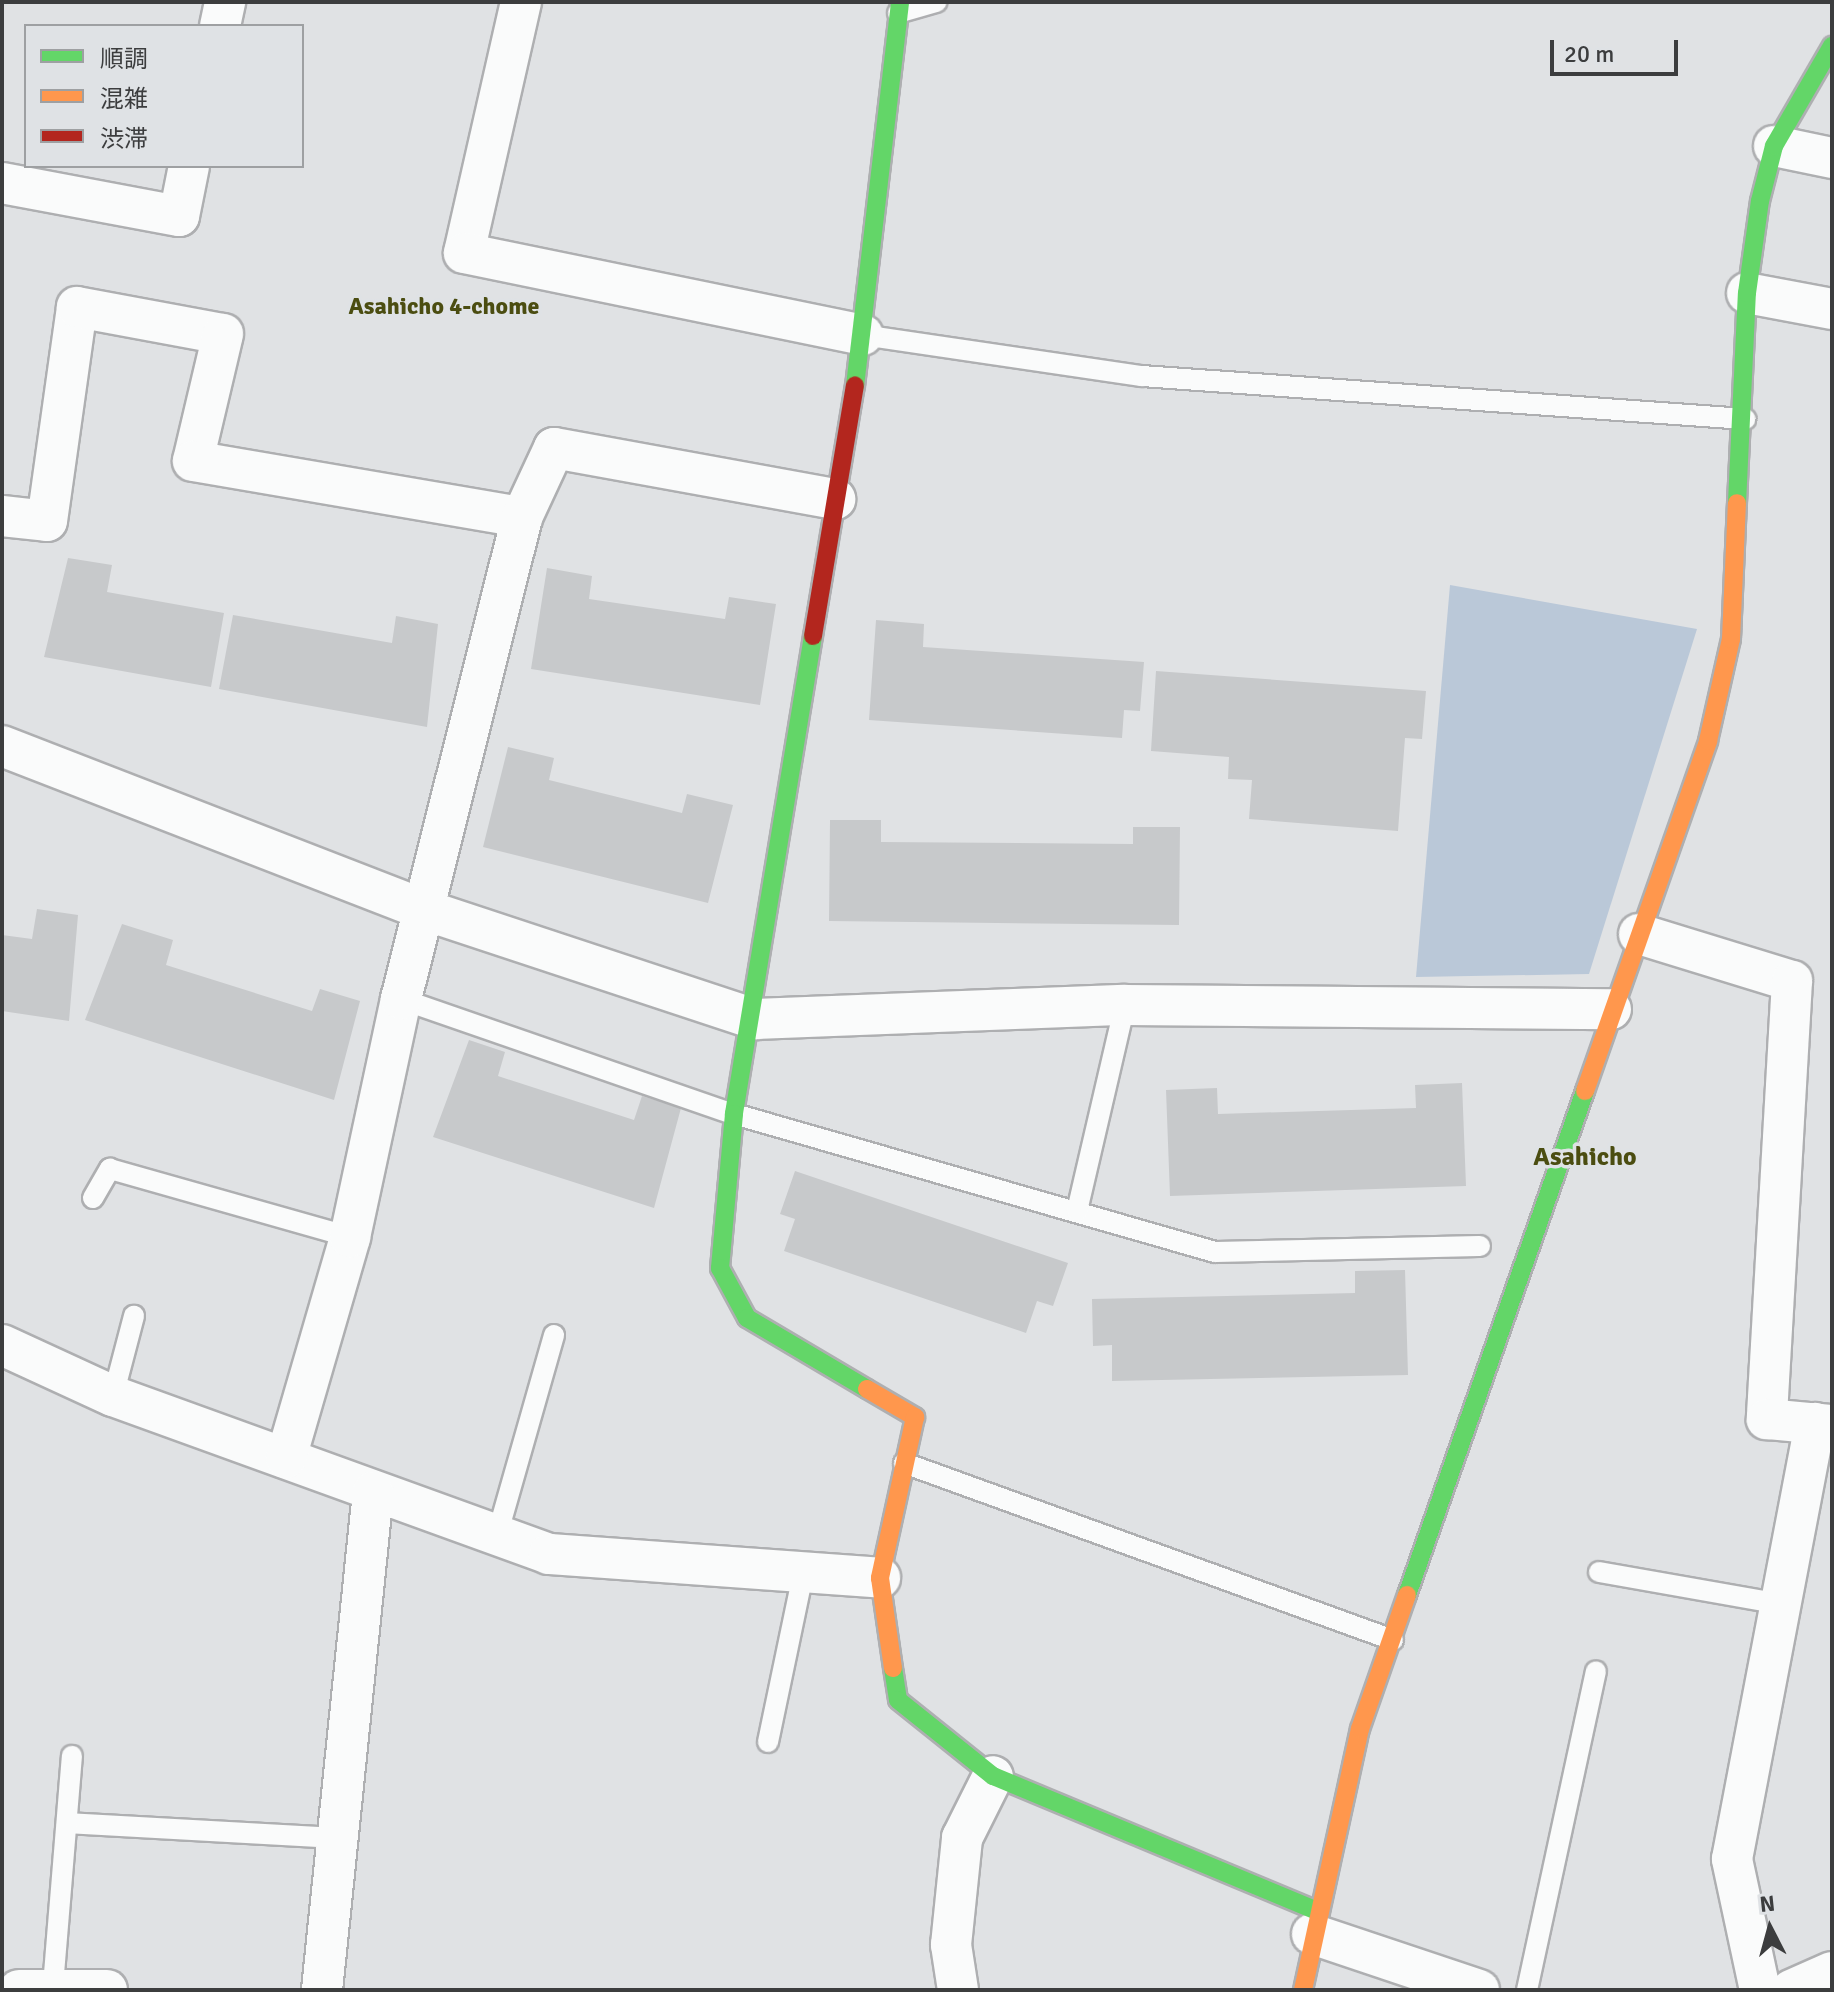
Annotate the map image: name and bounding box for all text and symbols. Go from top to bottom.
legend [24,24,304,168]
scale bar [1554,24,1682,74]
text: 20 m [1564,39,1614,69]
text: 順調 [100,44,148,74]
text: 混雑 [100,84,148,114]
text: 渋滞 [100,124,148,154]
district label: Asahicho 4-chome [349,293,539,321]
district label: Asahicho [1533,1142,1637,1174]
north arrow [1730,1888,1810,1968]
text: N [1758,1889,1776,1918]

